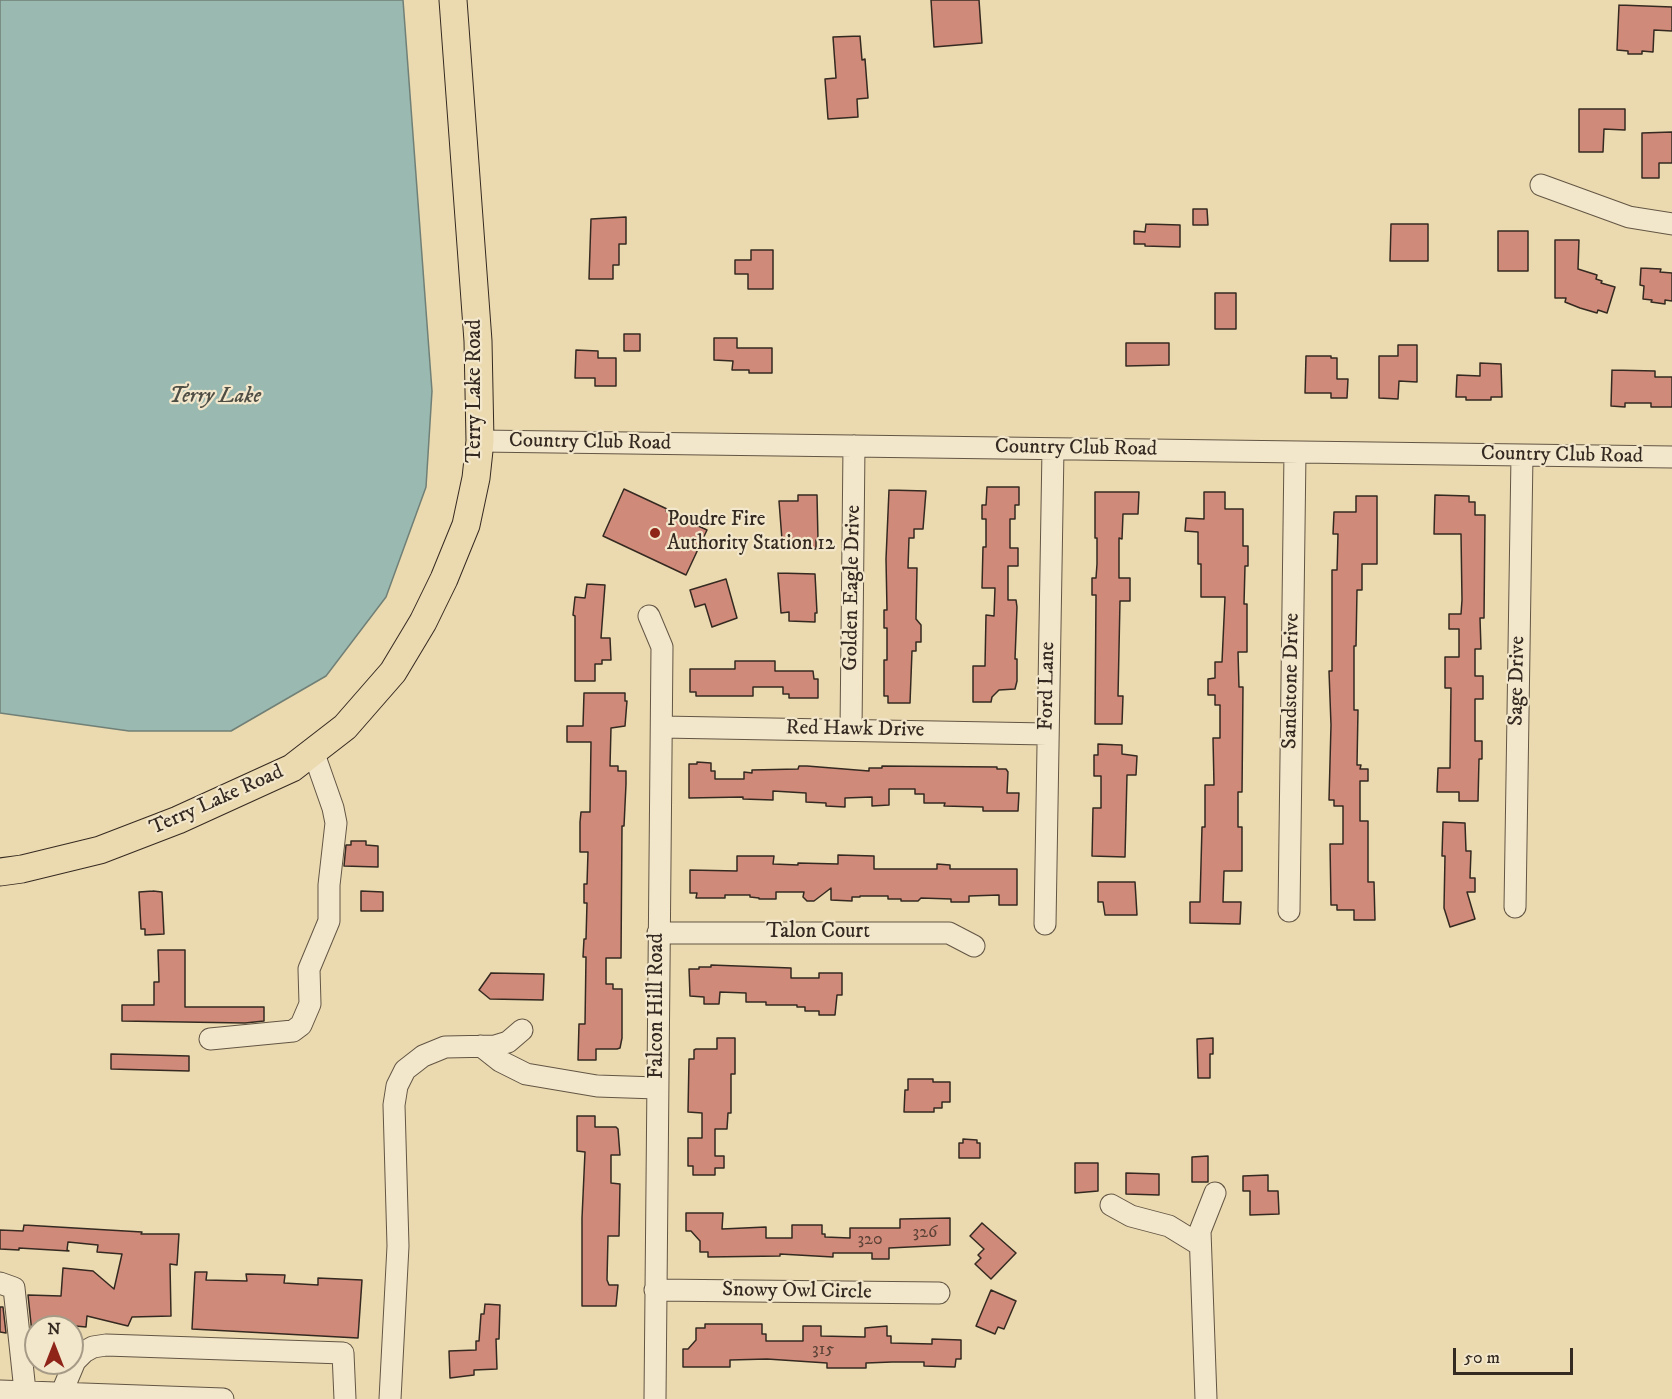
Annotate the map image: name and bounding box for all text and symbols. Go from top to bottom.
street label: Terry Lake Road [463,319,489,463]
water label: Terry Lake [169,384,261,410]
street label: Country Club Road [509,429,671,457]
street label: Country Club Road [995,435,1157,463]
street label: Country Club Road [1481,442,1643,470]
street label: Golden Eagle Drive [839,505,867,671]
place label: Poudre Fire Authority Station 12 [667,508,835,558]
marker: Poudre Fire Authority Station 12 [648,526,662,540]
street label: Sandstone Drive [1278,613,1306,749]
street label: Sage Drive [1505,636,1531,726]
street label: Ford Lane [1035,641,1061,731]
street label: Red Hawk Drive [785,716,925,744]
street label: Terry Lake Road [146,760,288,842]
street label: Talon Court [766,920,870,946]
street label: Falcon Hill Road [645,933,671,1079]
house number: 326 [913,1222,937,1244]
house number: 320 [857,1229,883,1251]
street label: Snowy Owl Circle [722,1278,872,1306]
north arrow [24,1315,84,1375]
text: N [47,1319,61,1339]
scale bar [1456,1336,1576,1374]
house number: 315 [812,1339,834,1361]
text: 50 m [1464,1347,1500,1369]

